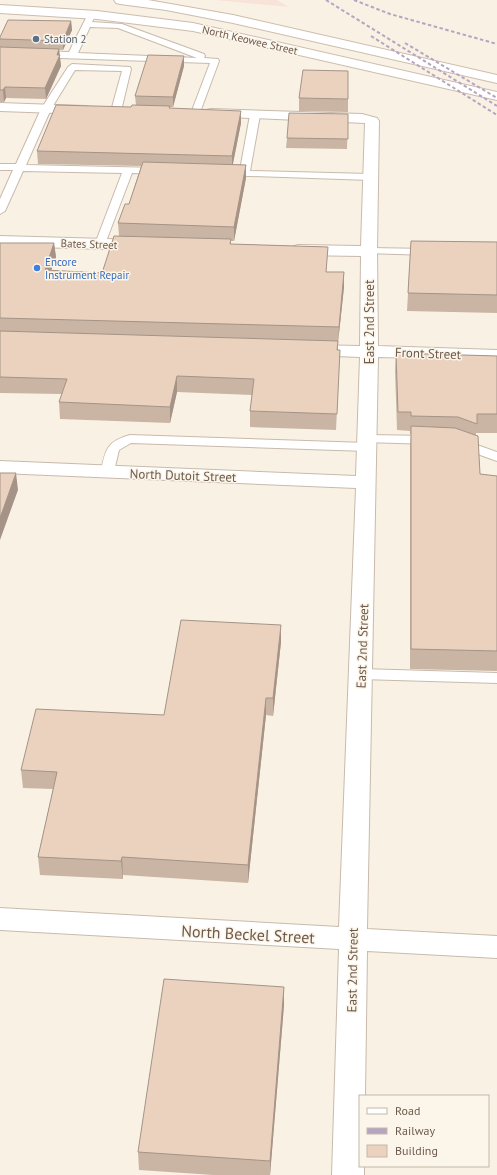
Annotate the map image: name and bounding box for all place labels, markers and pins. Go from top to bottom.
place label: Station 2 [44,32,87,46]
marker: Station 2 [31,34,41,44]
place label: Encore Instrument Repair [45,255,129,282]
marker: Encore Instrument Repair [32,263,42,273]

